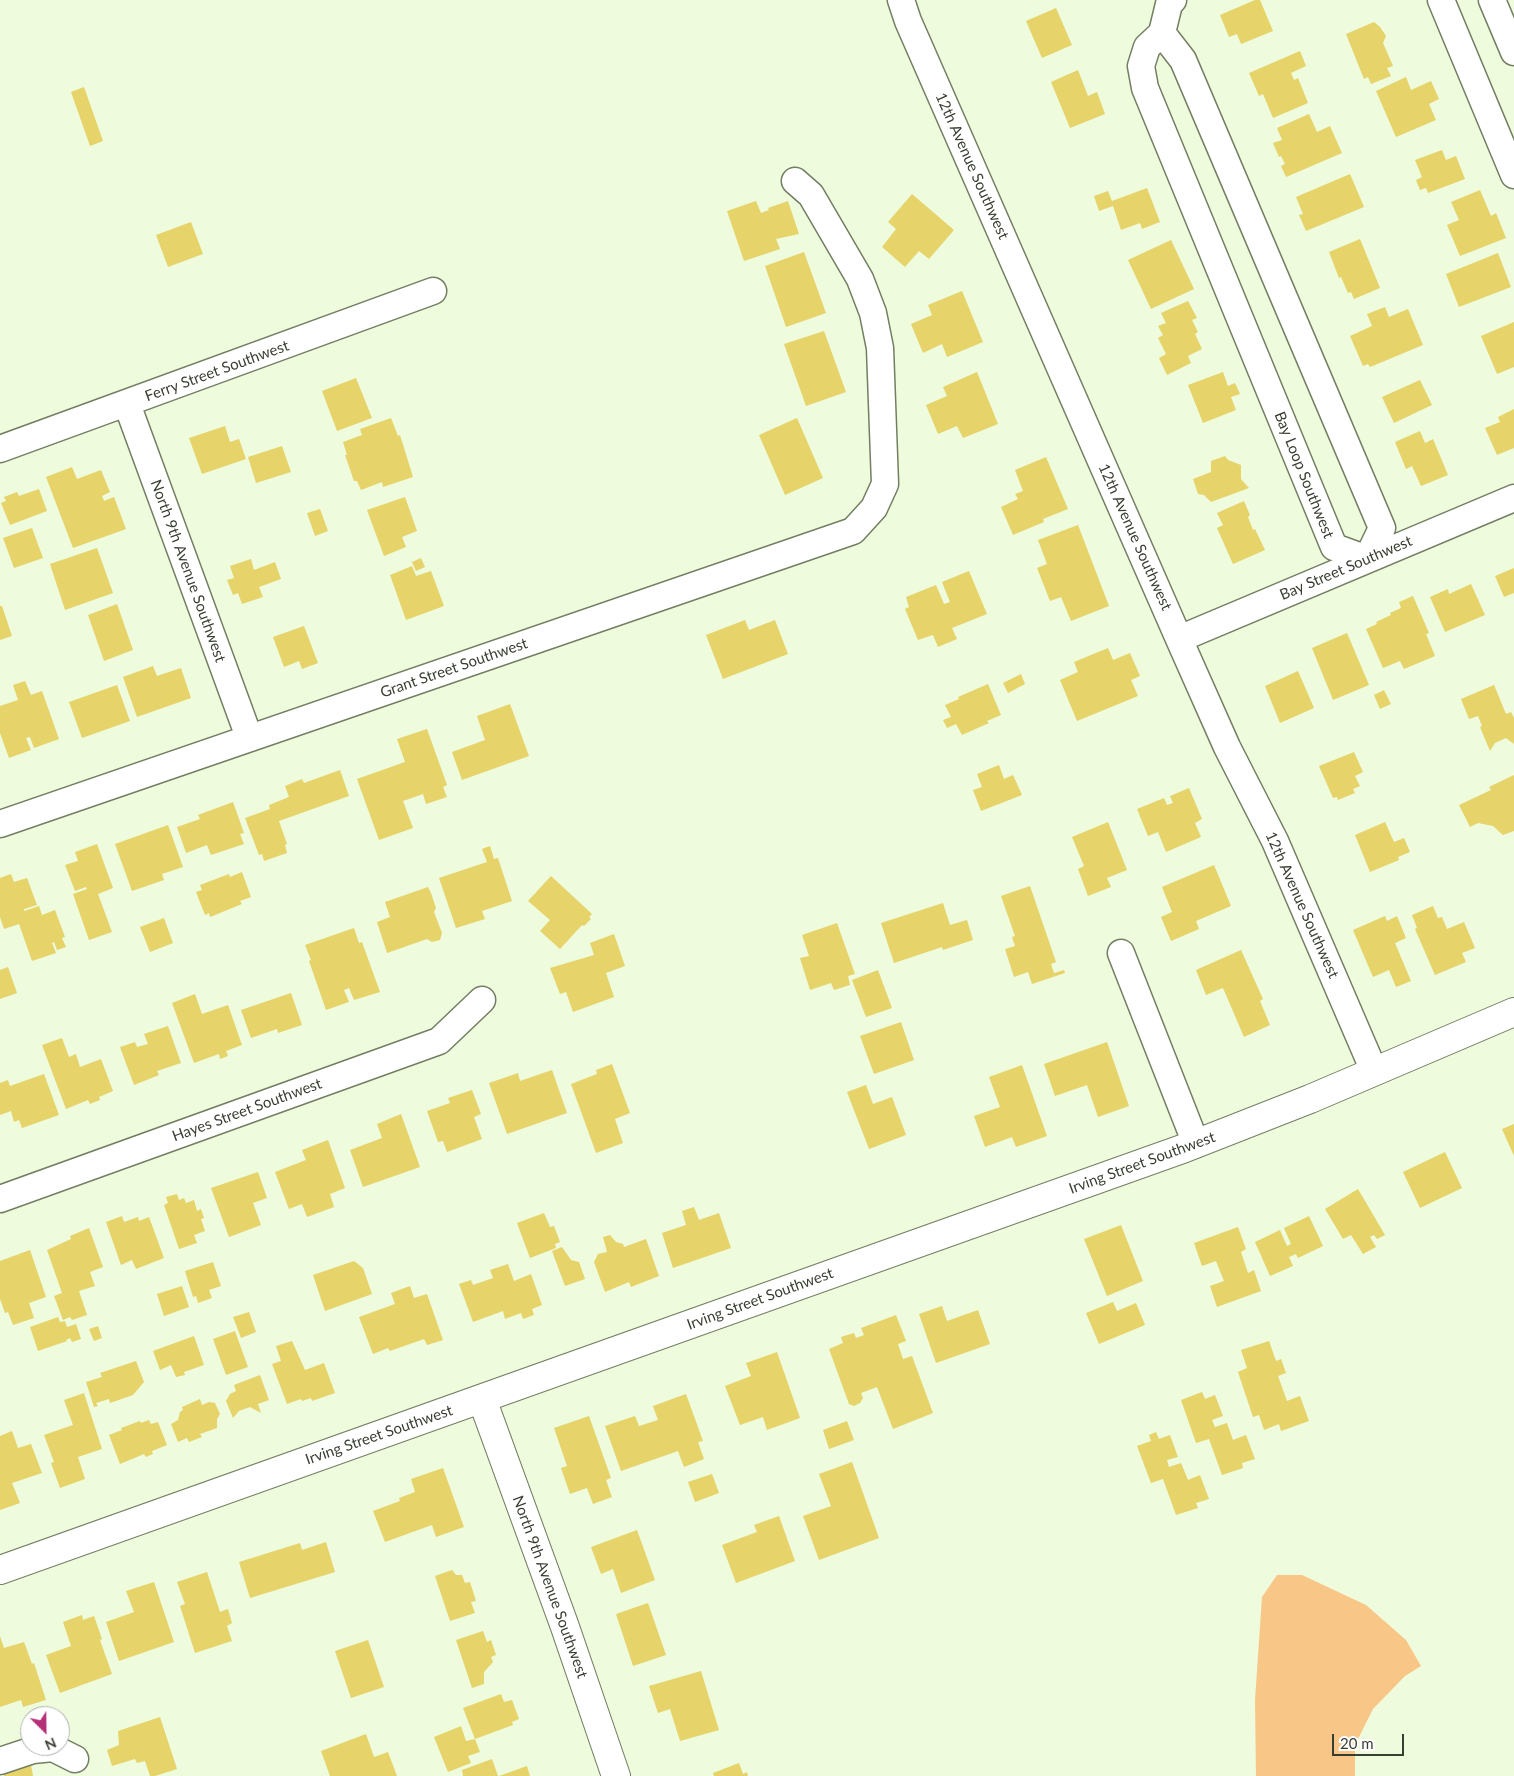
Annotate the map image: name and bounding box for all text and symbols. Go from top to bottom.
street label: 12th Avenue Southwest [932,90,1012,242]
street label: Ferry Street Southwest [143,337,291,405]
street label: Bay Loop Southwest [1270,409,1338,541]
street label: 12th Avenue Southwest [1095,461,1175,613]
street label: North 9th Avenue Southwest [147,477,229,665]
street label: Bay Street Southwest [1277,532,1415,604]
street label: Grant Street Southwest [378,634,530,702]
street label: 12th Avenue Southwest [1262,829,1342,981]
street label: Hayes Street Southwest [170,1075,324,1145]
street label: Irving Street Southwest [1066,1128,1218,1198]
street label: Irving Street Southwest [684,1264,836,1334]
street label: Irving Street Southwest [303,1401,455,1469]
street label: North 9th Avenue Southwest [509,1493,591,1681]
north arrow [20,1706,70,1756]
scale bar [1334,1724,1406,1756]
text: N [42,1734,59,1754]
text: 20 m [1340,1734,1374,1752]

